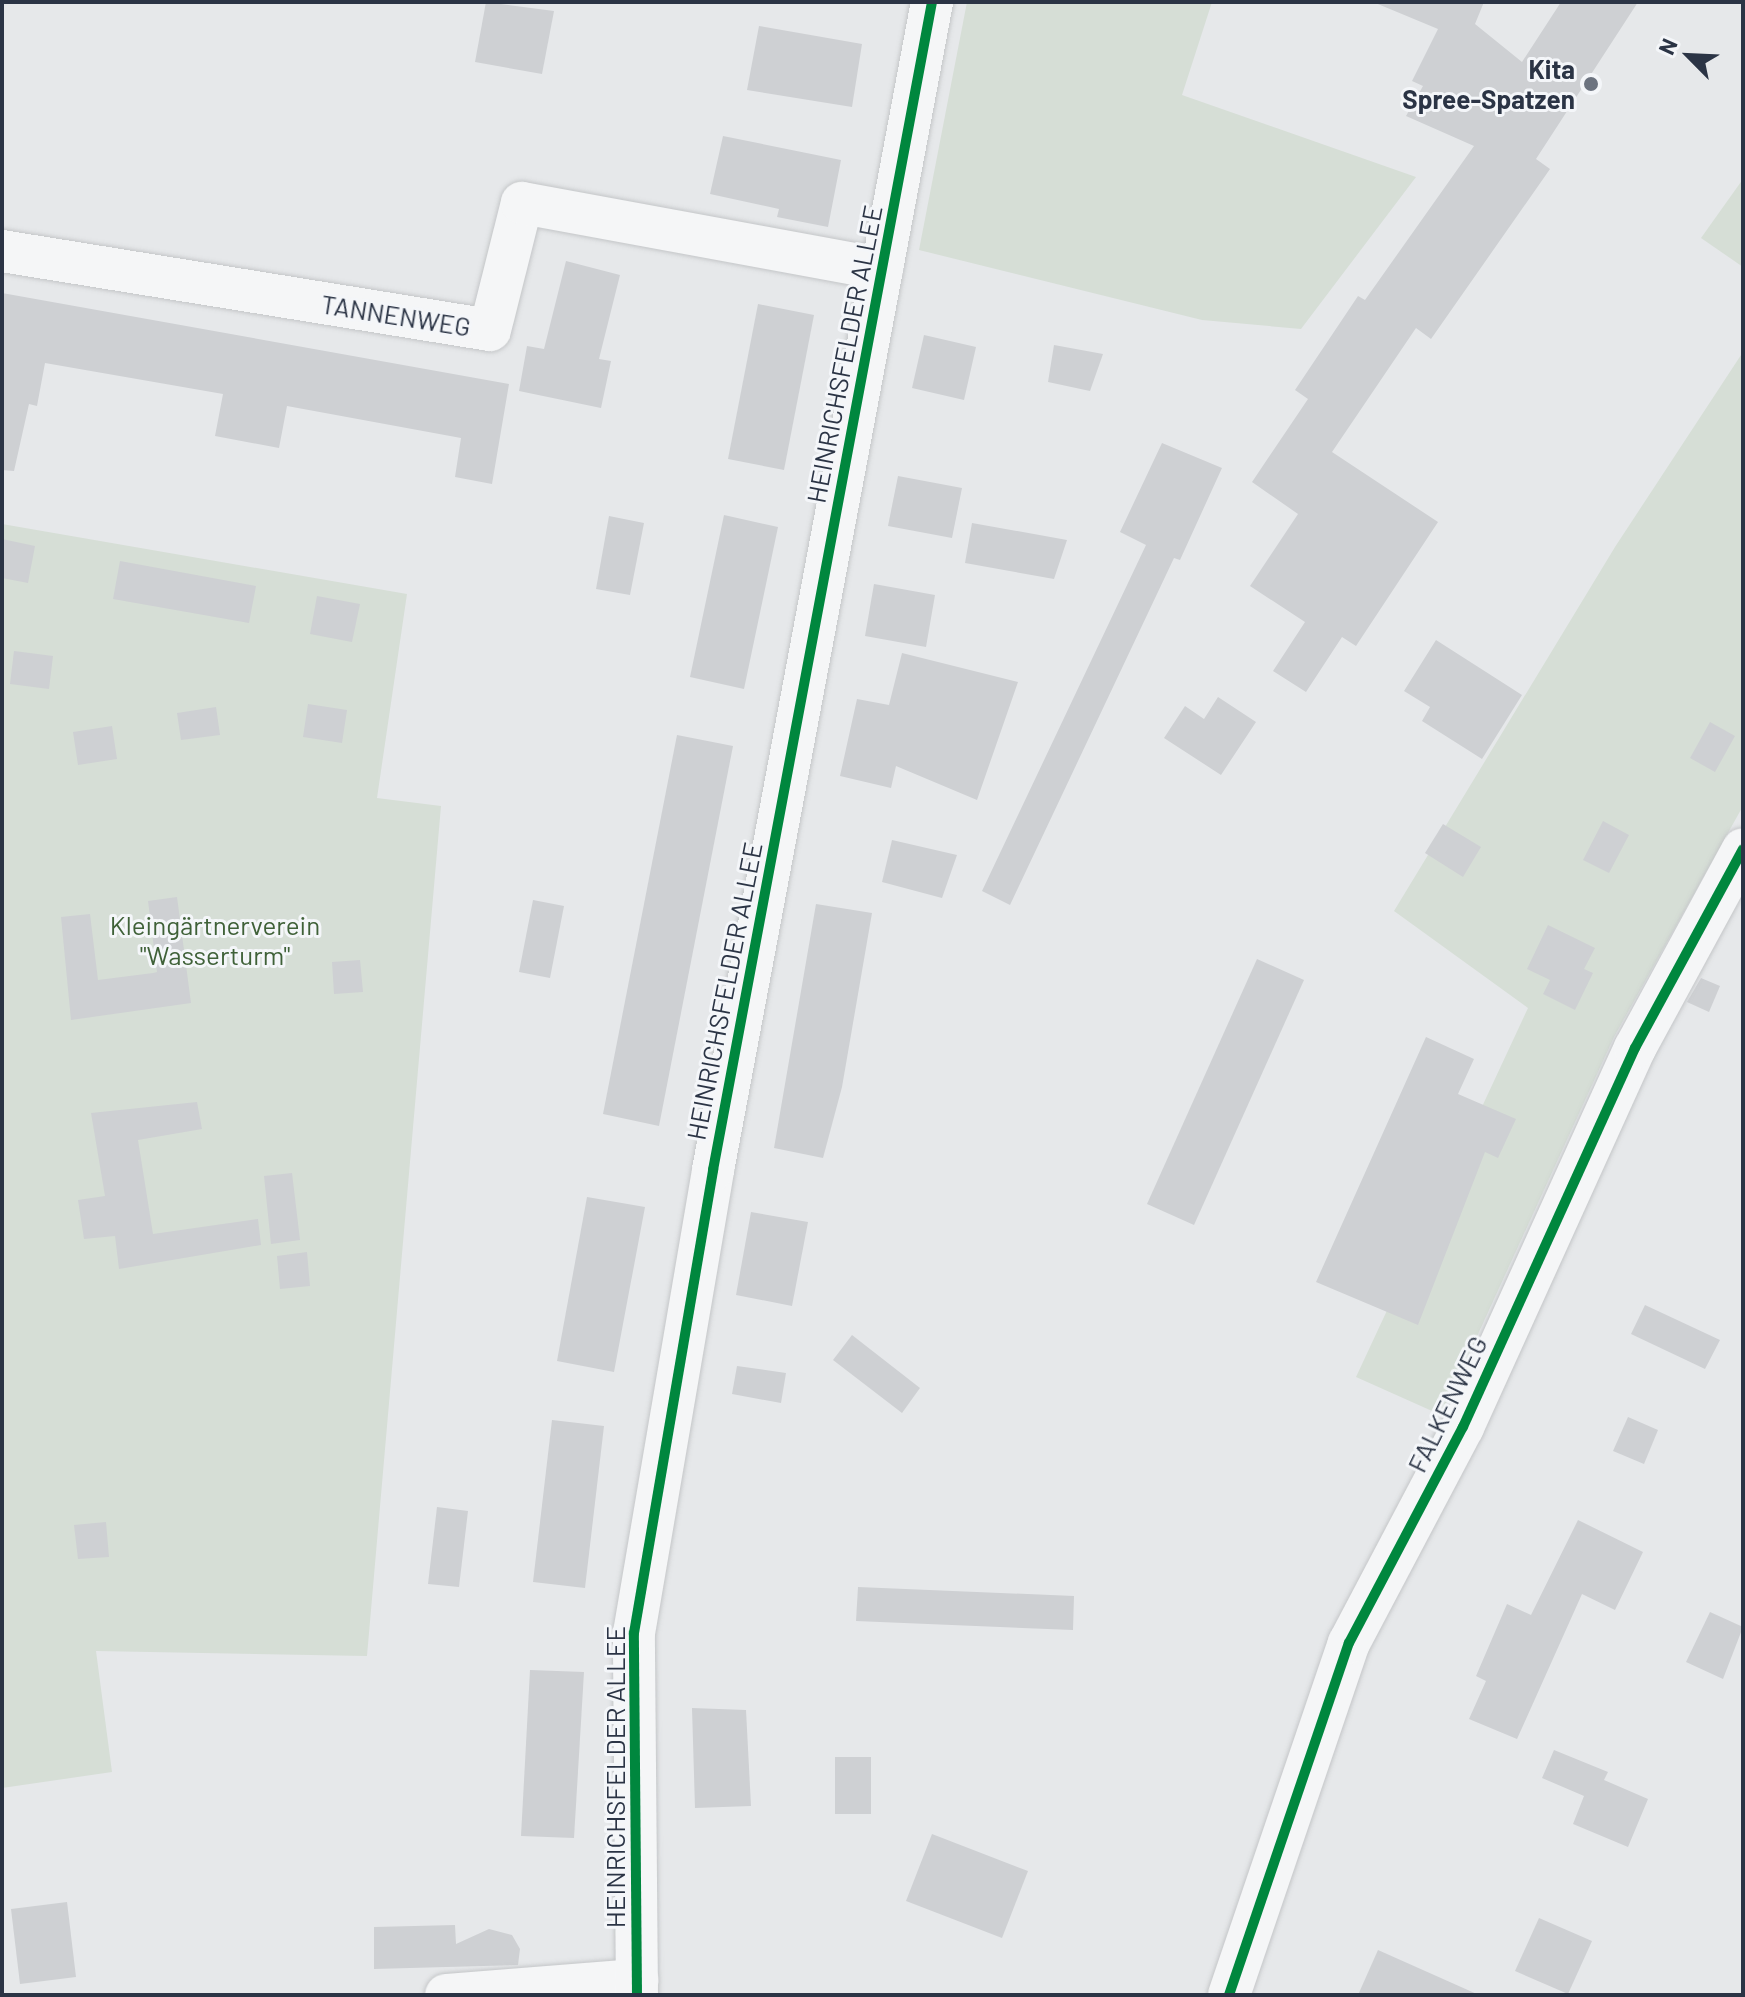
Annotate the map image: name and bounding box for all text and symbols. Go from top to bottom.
north arrow [1649,16,1729,96]
text: N [1652,34,1682,58]
place label: Kita Spree-Spatzen [1402,53,1575,114]
marker: Kita Spree-Spatzen [1582,75,1600,93]
street label: HEINRICHSFELDER ALLEE [800,202,888,506]
street label: TANNENWEG [319,288,473,342]
street label: HEINRICHSFELDER ALLEE [680,839,768,1143]
park label: Kleingärtnerverein "Wasserturm" [110,909,320,970]
street label: FALKENWEG [1401,1331,1493,1477]
street label: HEINRICHSFELDER ALLEE [599,1626,631,1928]

